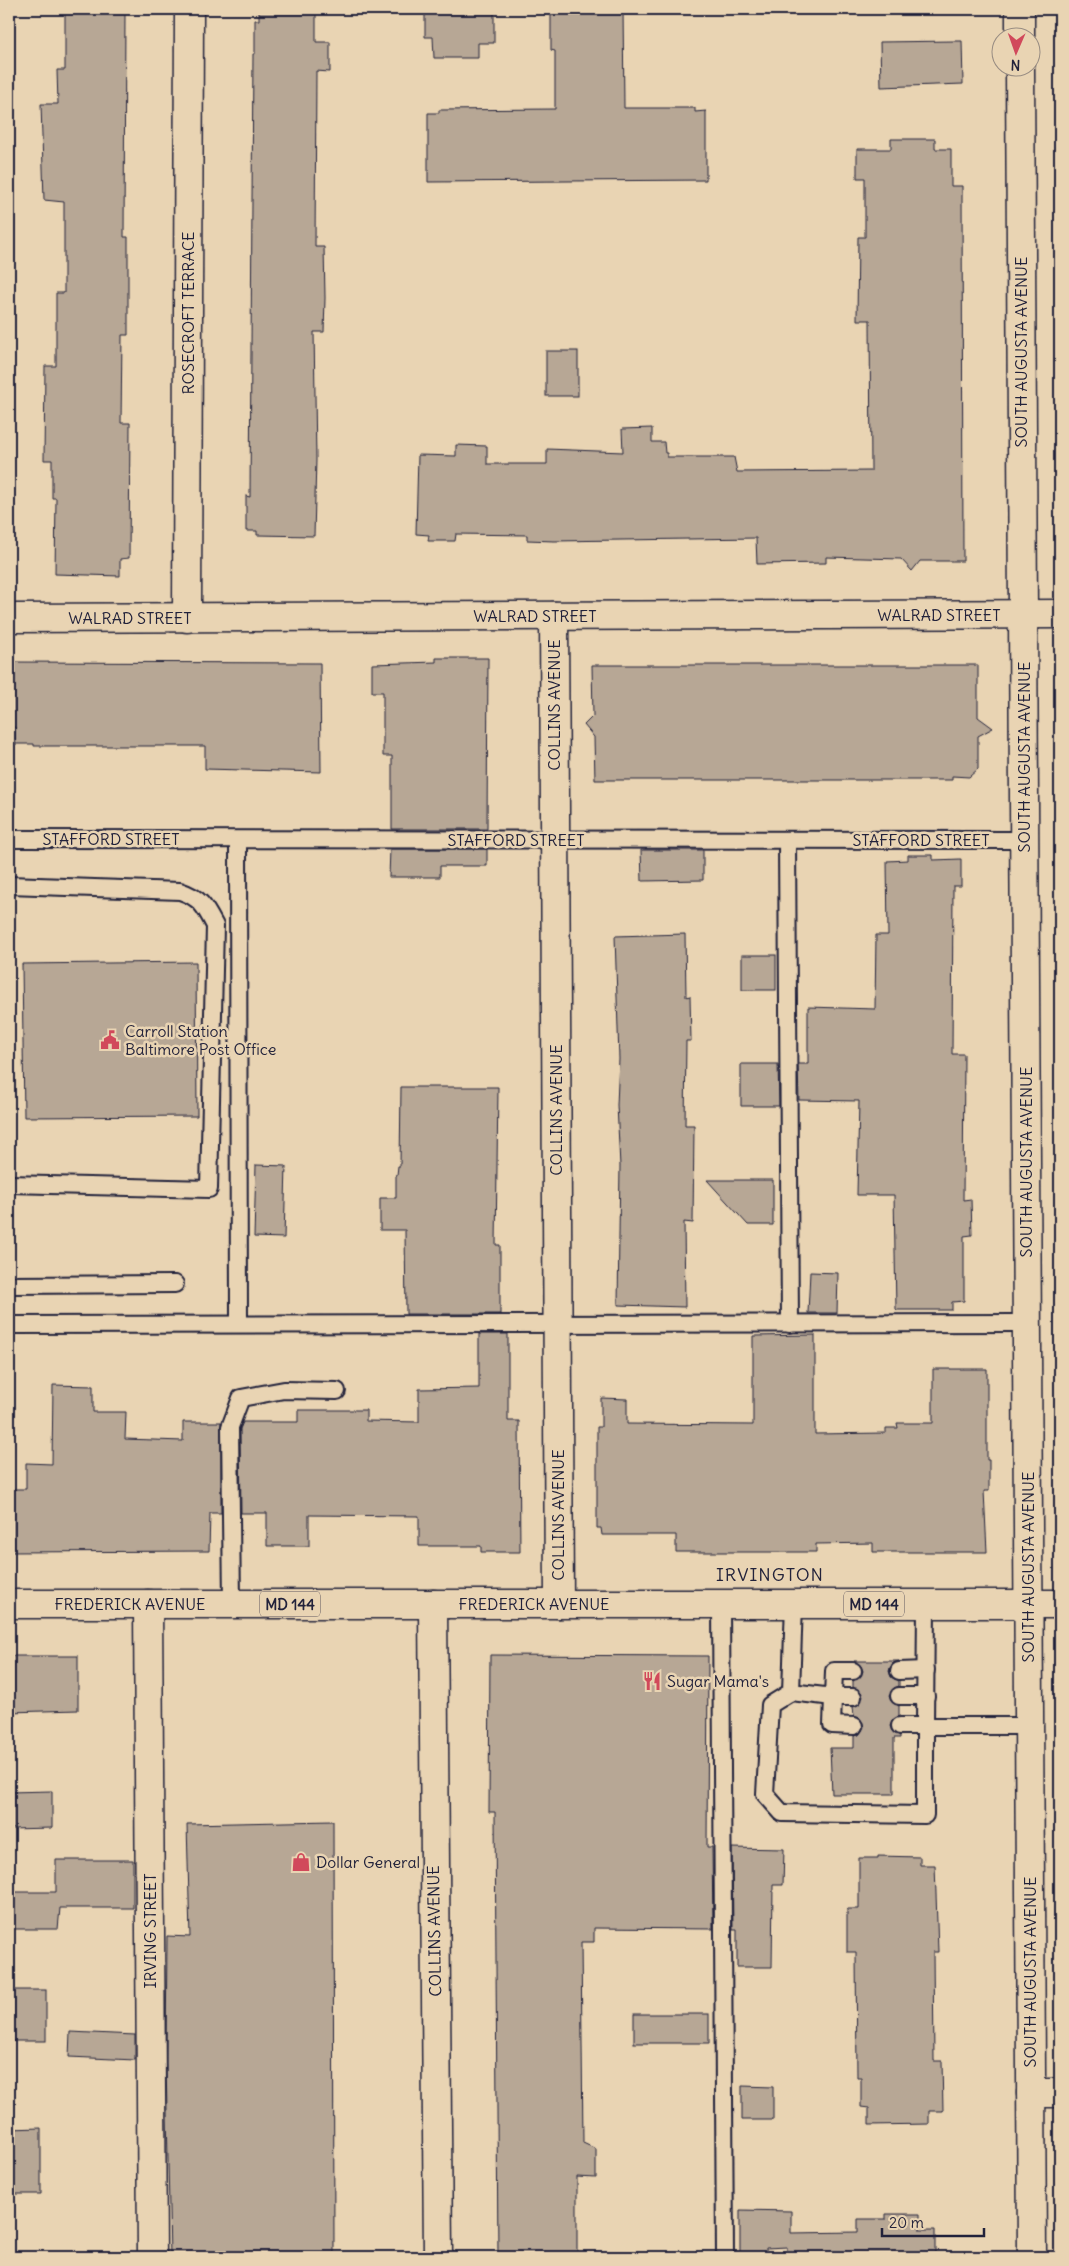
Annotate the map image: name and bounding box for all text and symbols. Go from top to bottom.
north arrow [992,28,1042,78]
text: N [1010,56,1021,74]
street label: ROSECROFT TERRACE [178,232,198,394]
street label: SOUTH AUGUSTA AVENUE [1011,257,1031,447]
street label: WALRAD STREET [877,605,1001,625]
street label: WALRAD STREET [473,606,597,626]
street label: WALRAD STREET [68,608,192,628]
street label: COLLINS AVENUE [544,639,564,771]
street label: SOUTH AUGUSTA AVENUE [1014,662,1034,852]
street label: STAFFORD STREET [42,829,180,849]
street label: STAFFORD STREET [447,830,585,850]
street label: STAFFORD STREET [852,830,990,850]
place label: Carroll Station Baltimore Post Office [125,1021,276,1059]
public building icon: Carroll Station Baltimore Post Office [99,1029,121,1051]
street label: COLLINS AVENUE [546,1044,566,1176]
street label: SOUTH AUGUSTA AVENUE [1016,1067,1036,1257]
street label: COLLINS AVENUE [548,1449,568,1581]
street label: SOUTH AUGUSTA AVENUE [1018,1472,1038,1662]
district label: IRVINGTON [716,1563,824,1586]
road number: MD 144 [260,1592,320,1616]
road number: MD 144 [844,1592,904,1616]
street label: FREDERICK AVENUE [54,1594,206,1614]
street label: FREDERICK AVENUE [458,1594,610,1614]
restaurant icon: Sugar Mama's [641,1670,663,1692]
place label: Sugar Mama's [667,1671,769,1691]
shop icon: Dollar General [290,1851,312,1873]
place label: Dollar General [316,1852,420,1872]
street label: COLLINS AVENUE [423,1865,445,1997]
street label: IRVING STREET [140,1873,160,1989]
street label: SOUTH AUGUSTA AVENUE [1020,1877,1040,2067]
scale bar [882,2206,984,2238]
text: 20 m [889,2213,924,2232]

